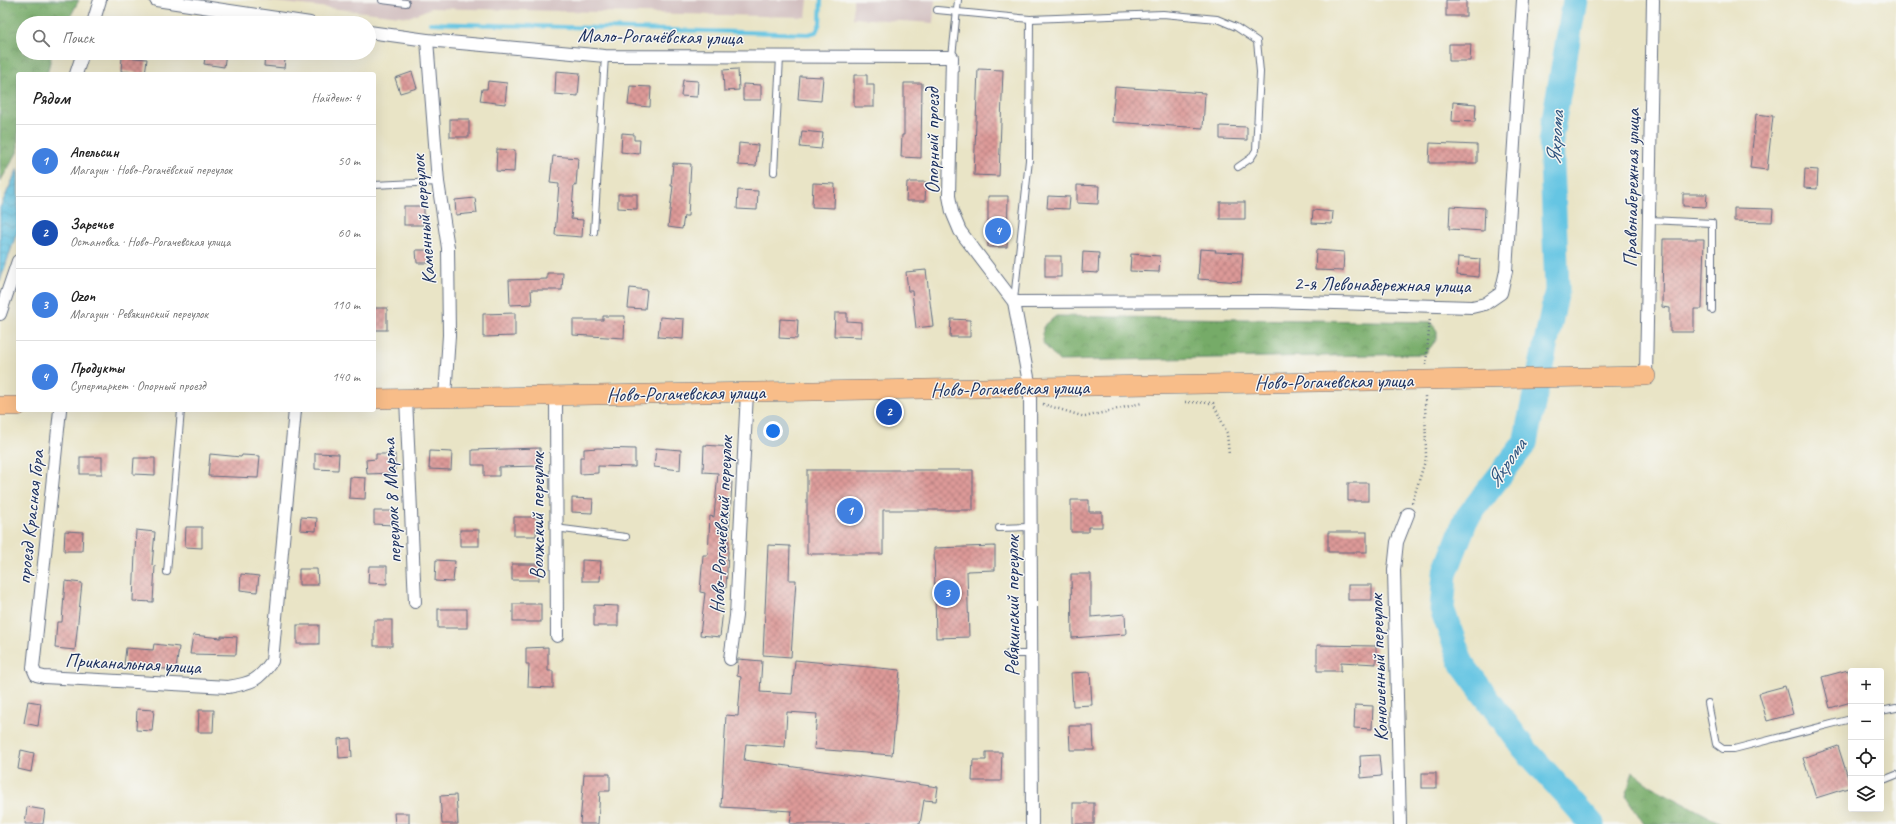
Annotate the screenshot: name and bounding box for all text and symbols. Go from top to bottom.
search box [16,16,376,60]
street label: Мало-Рогачёвская улица [577,23,745,50]
icon: search [30,27,52,49]
text: Поиск [62,29,94,48]
street label: Опорный проезд [920,86,945,194]
text: Рядом [32,88,70,109]
text: Найдено: 4 [312,90,360,106]
street label: Правонабережная улица [1618,107,1645,268]
water label: Яхрома [1540,108,1570,166]
text: Апельсин [70,143,119,162]
street label: Каменный переулок [405,152,442,286]
text: 1 [42,153,48,169]
text: 50 m [338,153,360,169]
text: Магазин · Ново-Рогачёвский переулок [70,162,232,178]
text: Заречье [70,215,113,234]
pin: 4 [985,216,1011,246]
text: 2 [42,225,48,241]
text: 60 m [338,225,360,241]
text: Остановка · Ново-Рогачевская улица [70,234,230,250]
street label: 2-я Левонабережная улица [1293,270,1473,299]
text: Ozon [70,287,95,306]
text: 3 [42,297,48,313]
text: 110 m [332,297,360,313]
text: Магазин · Ревякинский переулок [70,306,208,322]
text: Продукты [70,359,124,378]
street label: Ново-Рогачевская улица [1255,368,1415,395]
text: 4 [42,369,48,385]
text: 140 m [332,369,360,385]
street label: Ново-Рогачевская улица [931,375,1091,402]
text: Супермаркет · Опорный проезд [70,378,206,394]
street label: Ново-Рогачевская улица [607,380,767,407]
pin: 2 [876,397,902,427]
your location [763,421,783,441]
water label: Яхрома [1480,432,1533,492]
street label: Ново-Рогачёвский переулок [704,434,739,614]
street label: переулок 8 Марта [376,436,407,564]
street label: проезд Красная Гора [11,447,50,585]
street label: Волжский переулок [525,451,550,579]
pin: 1 [837,496,863,526]
street label: Ревякинский переулок [1000,534,1025,676]
pin: 3 [934,578,960,608]
street label: Конюшенный переулок [1363,592,1394,742]
street label: Приканальная улица [64,647,204,680]
map controls [1848,668,1884,812]
button: + [1848,668,1884,704]
button: − [1848,704,1884,740]
button: locate [1848,740,1884,776]
button: layers [1848,776,1884,812]

